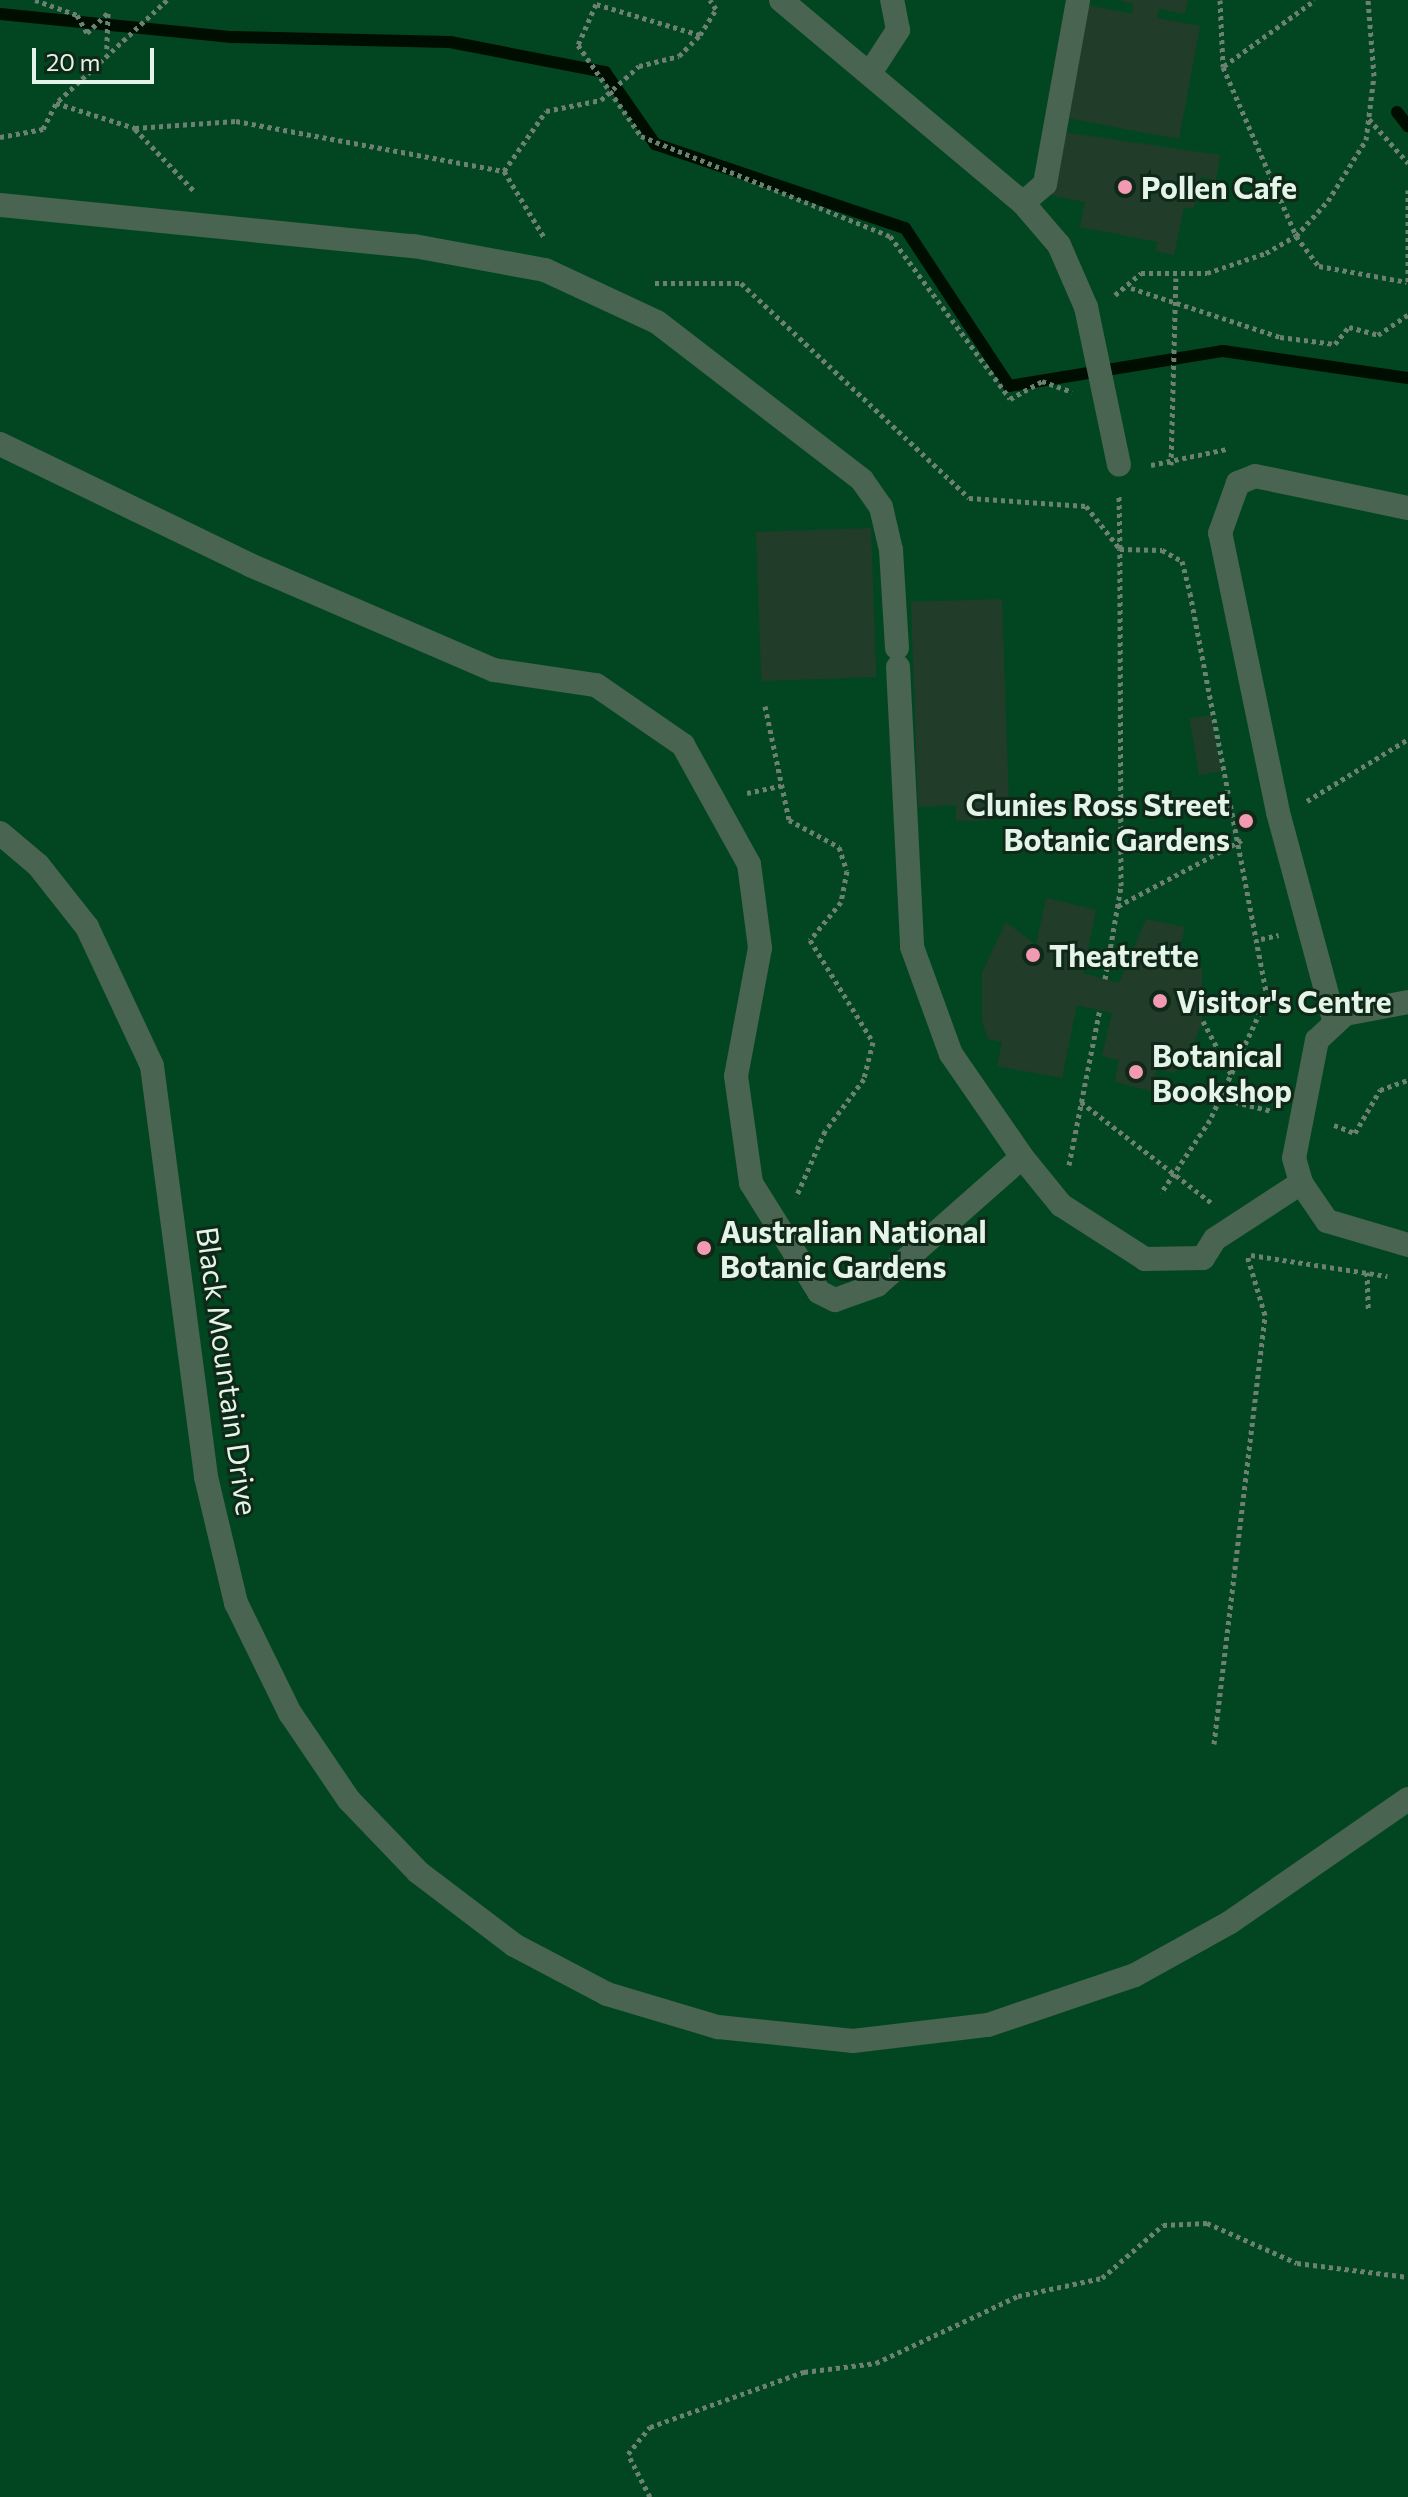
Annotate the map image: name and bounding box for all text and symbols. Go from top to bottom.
scale bar [36,32,158,82]
text: 20 m [46,47,100,76]
place label: Pollen Cafe [1141,169,1297,205]
marker: Pollen Cafe [1116,178,1134,196]
place label: Clunies Ross Street Botanic Gardens [966,786,1230,856]
marker: Clunies Ross Street Botanic Gardens [1237,812,1255,830]
place label: Theatrette [1049,937,1199,973]
marker: Theatrette [1024,946,1042,964]
place label: Visitor's Centre [1176,983,1391,1019]
marker: Visitor's Centre [1151,992,1169,1010]
place label: Botanical Bookshop [1152,1037,1292,1108]
marker: Botanical Bookshop [1127,1063,1145,1081]
place label: Australian National Botanic Gardens [720,1213,987,1284]
street label: Black Mountain Drive [190,1224,266,1518]
marker: Australian National Botanic Gardens [695,1239,713,1257]

